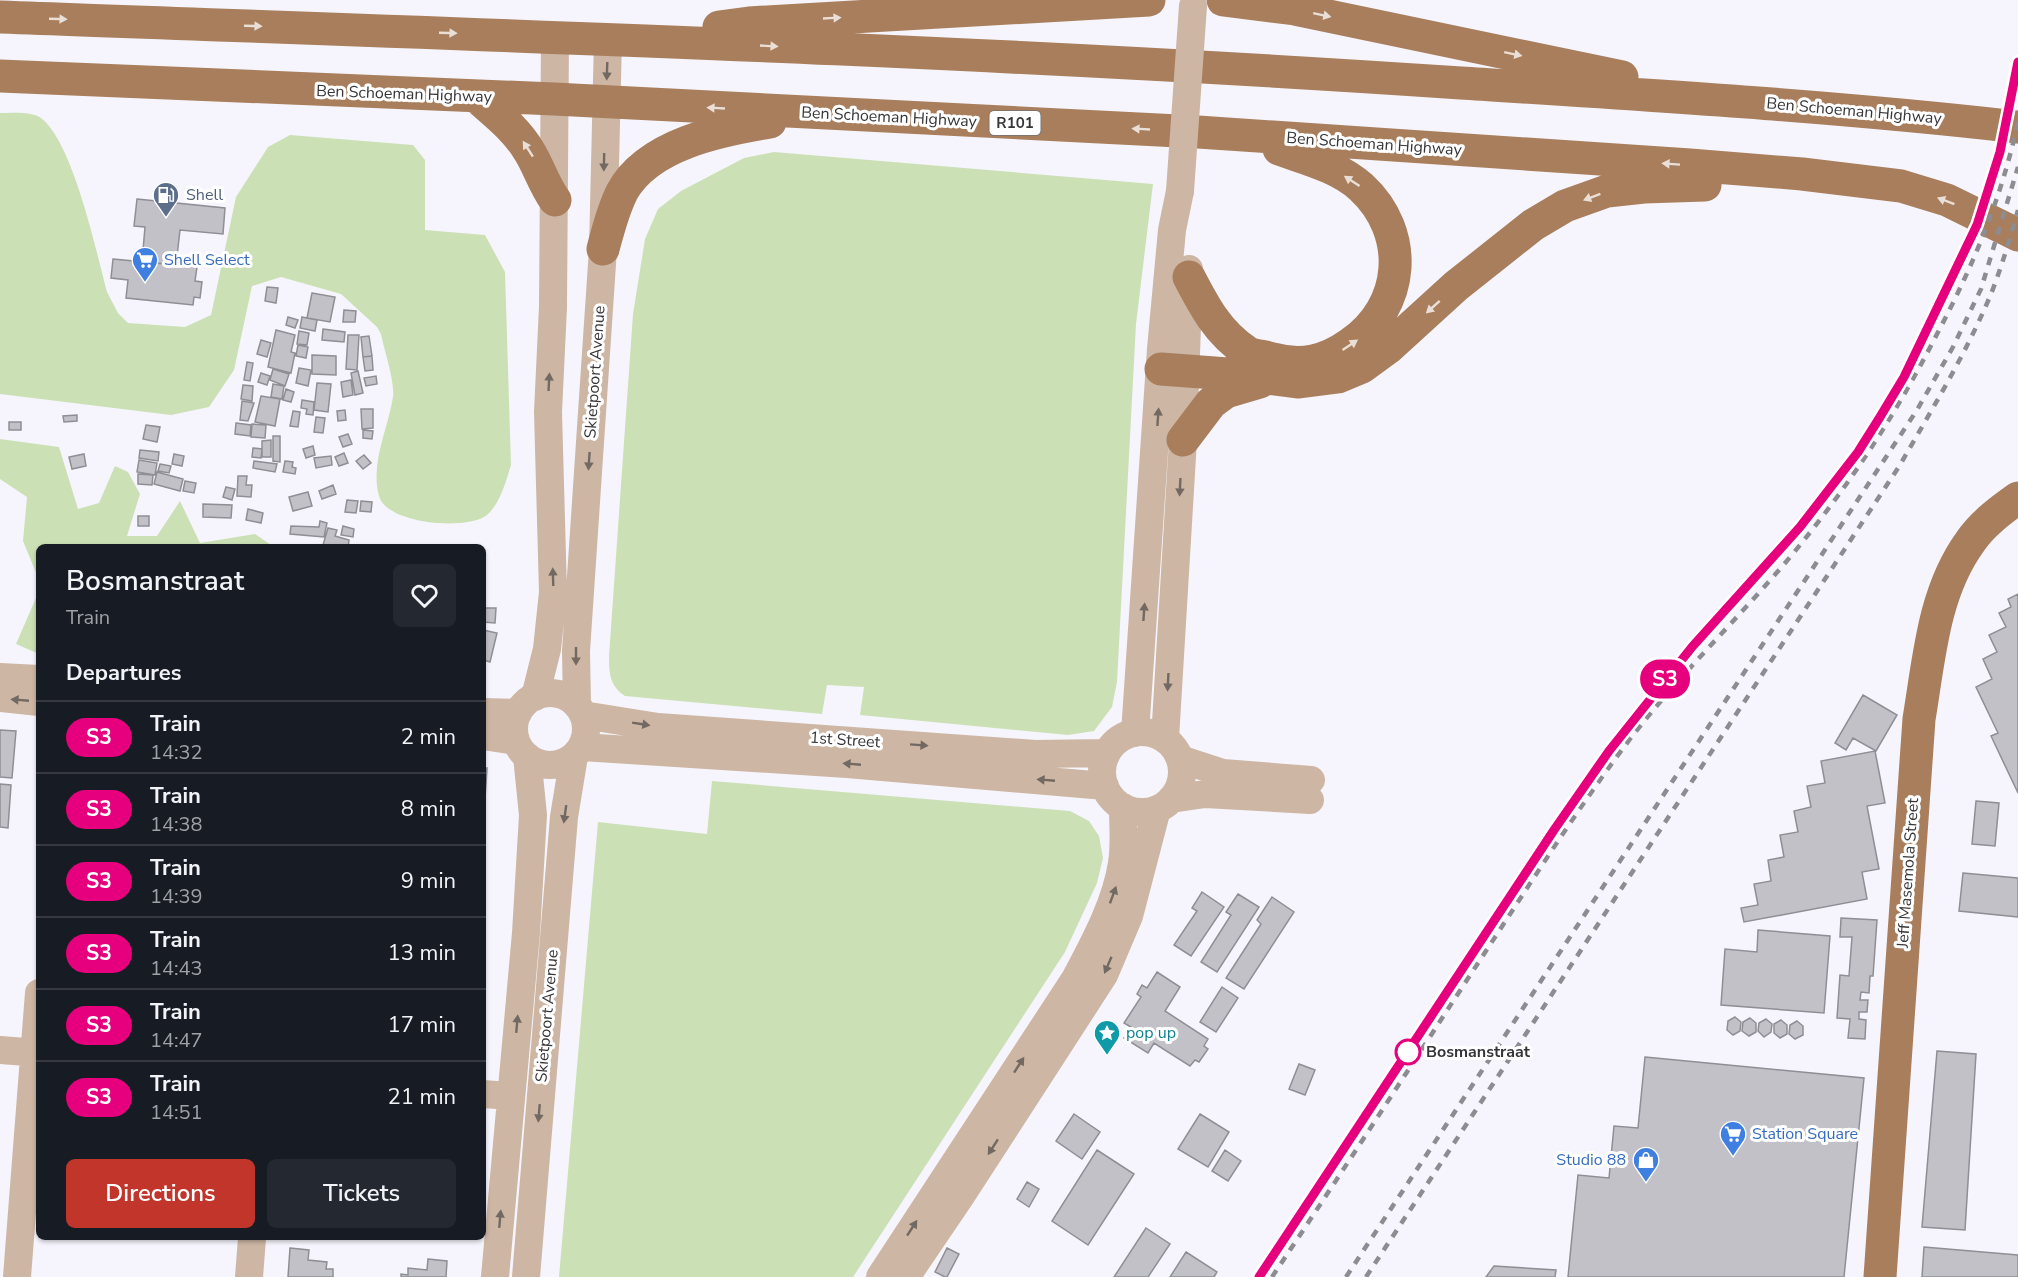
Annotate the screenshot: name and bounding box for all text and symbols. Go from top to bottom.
one-way arrow [1313,10,1332,20]
one-way arrow [49,14,68,24]
one-way arrow [823,14,842,23]
one-way arrow [244,22,263,31]
one-way arrow [439,29,458,38]
one-way arrow [759,41,778,50]
one-way arrow [1504,50,1523,59]
one-way arrow [602,62,611,81]
street label: Ben Schoeman Highway [316,80,493,108]
street label: Ben Schoeman Highway [1765,92,1943,130]
street label: Ben Schoeman Highway [801,101,978,133]
one-way arrow [706,104,725,113]
road number: R101 [990,111,1040,135]
one-way arrow [1132,125,1151,134]
street label: Ben Schoeman Highway [1286,127,1463,161]
one-way arrow [522,141,533,157]
one-way arrow [600,152,609,171]
one-way arrow [1661,159,1680,168]
one-way arrow [1344,176,1360,187]
fuel station icon: Shell [151,180,181,218]
place label: Shell [186,184,223,206]
one-way arrow [1583,193,1601,202]
one-way arrow [1937,196,1955,206]
supermarket icon: Shell Select [130,245,160,283]
place label: Shell Select [164,249,250,271]
one-way arrow [1426,300,1441,313]
street label: Skietpoort Avenue [579,305,611,439]
one-way arrow [1341,339,1357,351]
one-way arrow [545,373,554,392]
one-way arrow [1153,408,1162,427]
one-way arrow [585,452,594,471]
one-way arrow [1176,478,1185,497]
text: Bosmanstraat [66,562,244,600]
button: heart [393,564,456,627]
one-way arrow [548,568,558,587]
one-way arrow [1139,602,1148,621]
text: Train [66,604,110,631]
one-way arrow [571,646,581,665]
text: Departures [66,658,181,688]
line badge: S3 [1638,660,1692,698]
text: S3 [1652,665,1678,693]
one-way arrow [1164,672,1173,691]
one-way arrow [10,695,29,705]
text: Train [150,709,201,739]
one-way arrow [632,720,651,729]
text: 2 min [401,722,456,752]
text: S3 [86,723,112,751]
street label: 1st Street [809,727,881,753]
text: 14:32 [150,739,203,766]
one-way arrow [910,740,929,750]
one-way arrow [842,760,861,769]
one-way arrow [1037,775,1056,785]
text: Train [150,781,201,811]
text: 8 min [401,794,456,824]
text: S3 [86,795,112,823]
street label: Jeff Masemola Street [1892,797,1924,950]
one-way arrow [560,804,569,823]
text: 14:38 [150,811,203,838]
text: Train [150,853,201,883]
text: 9 min [401,866,456,896]
text: S3 [86,867,112,895]
text: 14:39 [150,883,203,910]
one-way arrow [1108,886,1118,904]
text: Train [150,925,201,955]
text: 13 min [388,938,456,968]
text: S3 [86,939,112,967]
street label: Skietpoort Avenue [530,949,564,1083]
text: 14:43 [150,955,203,982]
one-way arrow [1103,956,1112,974]
text: Train [150,997,201,1027]
text: 17 min [388,1010,456,1040]
text: S3 [86,1011,112,1039]
one-way arrow [512,1015,522,1034]
place icon: pop up [1092,1018,1122,1056]
place label: pop up [1126,1022,1176,1044]
text: 14:47 [150,1027,203,1054]
marker: Bosmanstraat [1395,1039,1421,1065]
place label: Bosmanstraat [1426,1041,1531,1063]
one-way arrow [1014,1057,1025,1073]
text: Train [150,1069,201,1099]
text: 21 min [388,1082,456,1112]
text: S3 [86,1083,112,1111]
text: 14:51 [150,1099,203,1126]
one-way arrow [534,1103,544,1122]
supermarket icon: Station Square [1718,1119,1748,1157]
place label: Station Square [1752,1123,1858,1145]
one-way arrow [987,1139,998,1156]
shop icon: Studio 88 [1631,1145,1661,1183]
place label: Studio 88 [1556,1149,1626,1171]
button: Directions [66,1159,255,1228]
button: Tickets [267,1159,456,1228]
one-way arrow [495,1209,505,1228]
one-way arrow [906,1220,917,1236]

